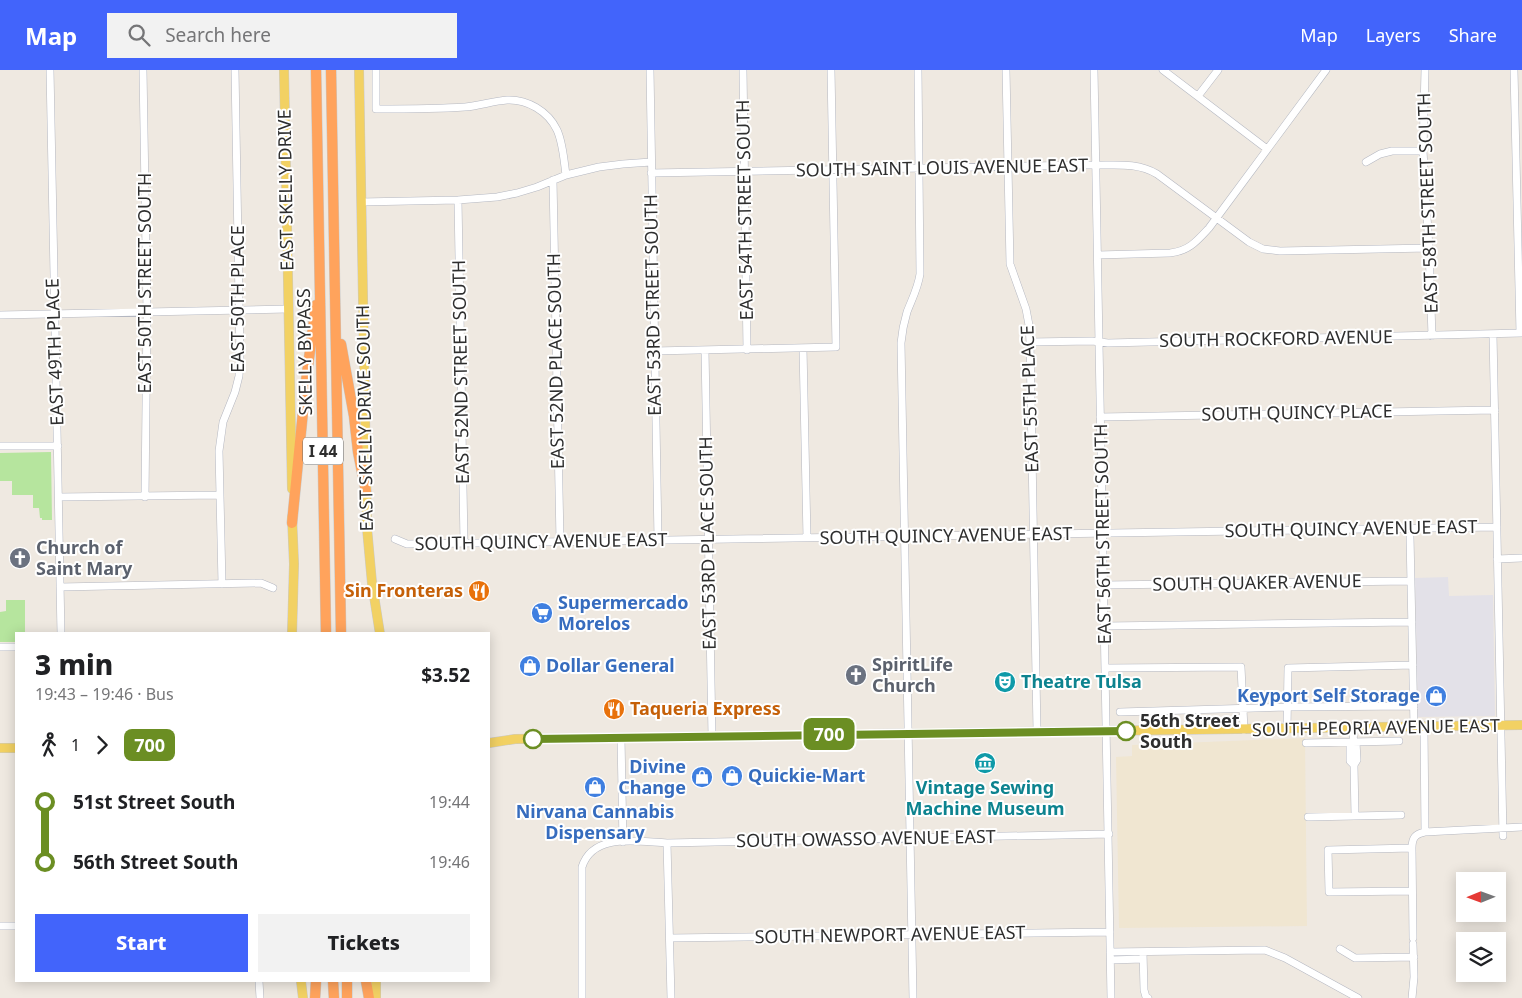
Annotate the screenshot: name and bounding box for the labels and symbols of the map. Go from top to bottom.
street label: EAST 58TH STREET SOUTH [1411,92,1443,314]
street label: EAST 54TH STREET SOUTH [730,99,758,321]
street label: EAST SKELLY DRIVE [272,109,298,271]
street label: SOUTH SAINT LOUIS AVENUE EAST [796,152,1088,182]
street label: EAST 50TH STREET SOUTH [132,173,156,393]
street label: EAST 53RD STREET SOUTH [638,194,666,416]
street label: EAST 50TH PLACE [225,225,249,373]
street label: EAST 52ND PLACE SOUTH [541,253,569,469]
street label: EAST 52ND STREET SOUTH [446,260,474,484]
street label: EAST 49TH PLACE [39,278,69,426]
street label: SKELLY BYPASS [291,288,317,416]
street label: EAST SKELLY DRIVE SOUTH [350,304,378,532]
street label: SOUTH ROCKFORD AVENUE [1159,324,1393,352]
street label: EAST 55TH PLACE [1014,325,1044,473]
street label: SOUTH QUINCY PLACE [1201,398,1393,426]
street label: EAST 56TH STREET SOUTH [1088,423,1116,645]
street label: EAST 53RD PLACE SOUTH [693,436,721,650]
road number: I 44 [303,438,343,464]
street label: SOUTH QUINCY AVENUE EAST [1224,514,1478,542]
street label: SOUTH QUINCY AVENUE EAST [819,521,1073,549]
street label: SOUTH QUINCY AVENUE EAST [414,527,668,555]
place label: Church of Saint Mary [36,535,133,580]
church icon: Church of Saint Mary [8,546,32,570]
street label: SOUTH QUAKER AVENUE [1152,568,1362,596]
place label: Sin Fronteras [345,578,463,602]
restaurant icon: Sin Fronteras [467,579,491,603]
place label: Supermercado Morelos [558,590,688,635]
supermarket icon: Supermercado Morelos [530,601,554,625]
place label: SpiritLife Church [872,652,953,697]
place label: Dollar General [546,653,675,677]
shop icon: Dollar General [518,654,542,678]
church icon: SpiritLife Church [844,663,868,687]
place label: Theatre Tulsa [1021,669,1142,693]
theatre icon: Theatre Tulsa [993,670,1017,694]
place label: Keyport Self Storage [1237,683,1420,707]
shop icon: Keyport Self Storage [1424,684,1448,708]
place label: Taqueria Express [630,696,781,720]
restaurant icon: Taqueria Express [602,697,626,721]
place label: 56th Street South [1140,708,1240,753]
street label: SOUTH PEORIA AVENUE EAST [1252,713,1500,741]
line badge: 700 [800,718,858,750]
marker: 56th Street South [1116,721,1136,741]
unlabelled marker [523,729,543,749]
museum icon: Vintage Sewing Machine Museum [973,751,997,775]
place label: Divine Change [618,754,686,799]
place label: Quickie-Mart [748,763,865,787]
shop icon: Quickie-Mart [720,764,744,788]
shop icon: Divine Change [690,765,714,789]
shop icon: Nirvana Cannabis Dispensary [583,775,607,799]
place label: Vintage Sewing Machine Museum [906,775,1064,820]
place label: Nirvana Cannabis Dispensary [516,799,674,844]
street label: SOUTH OWASSO AVENUE EAST [736,824,996,852]
north arrow [1456,872,1506,922]
street label: SOUTH NEWPORT AVENUE EAST [754,920,1026,948]

